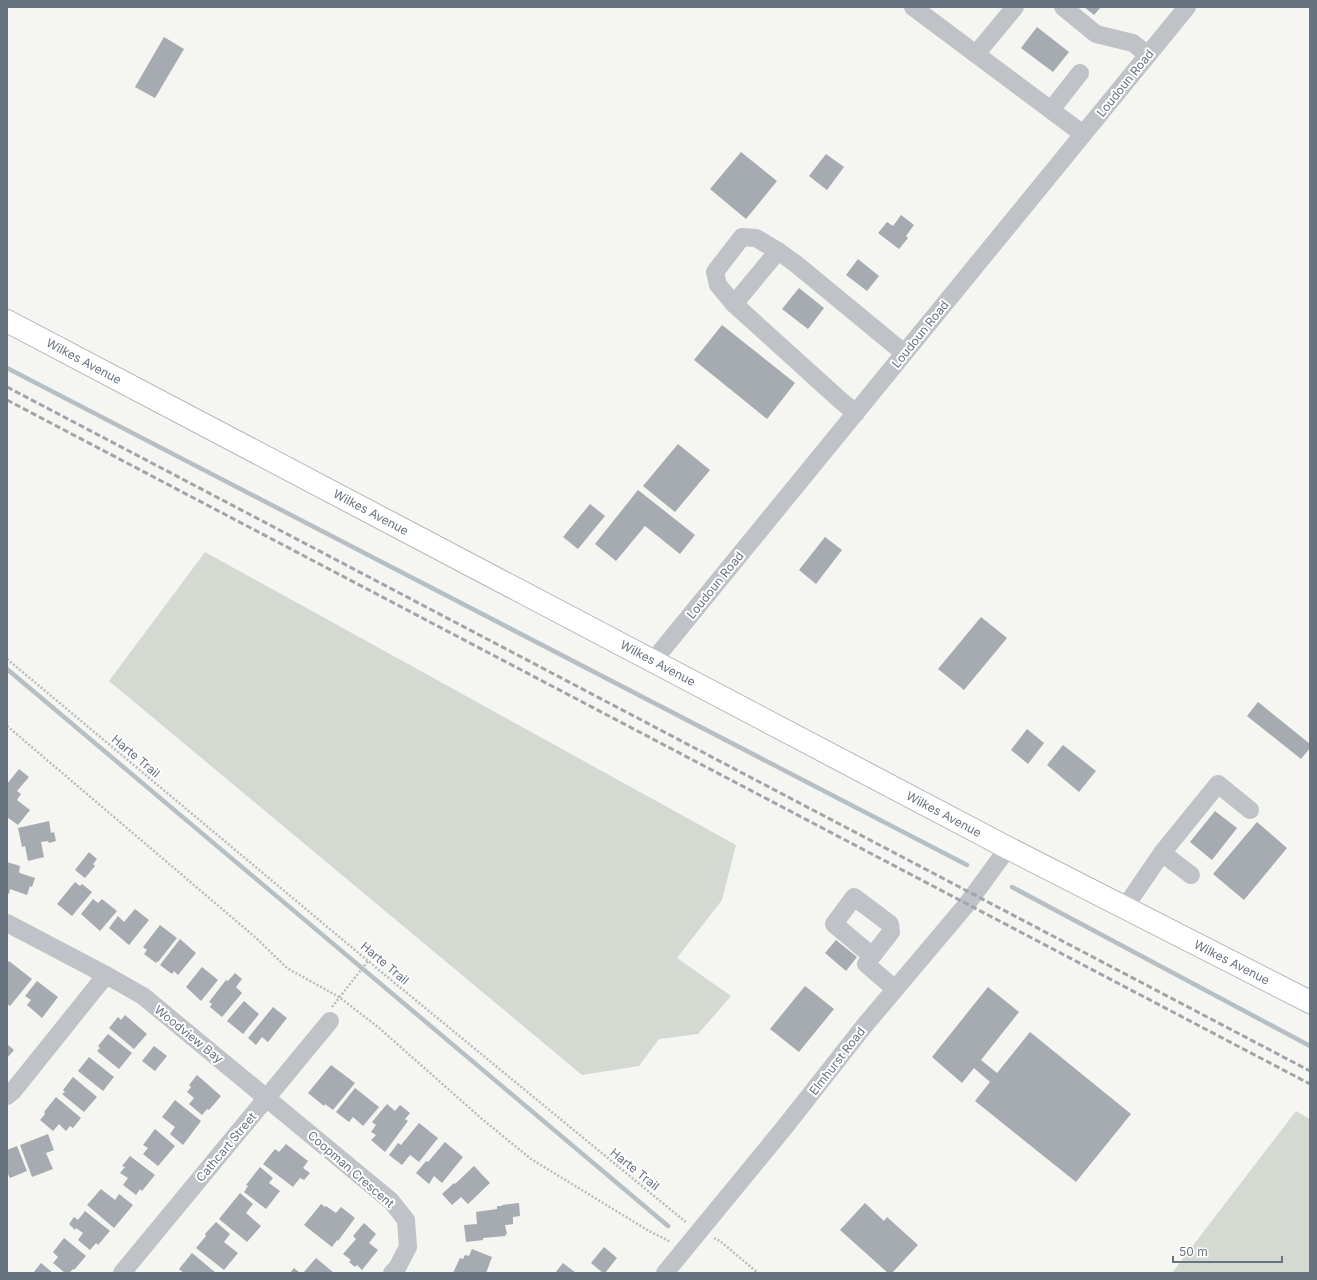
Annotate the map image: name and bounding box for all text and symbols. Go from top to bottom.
street label: Loudoun Road [1093,46,1157,120]
street label: Loudoun Road [888,297,952,371]
street label: Wilkes Avenue [44,335,124,387]
street label: Wilkes Avenue [331,486,411,538]
street label: Loudoun Road [683,548,747,622]
street label: Wilkes Avenue [618,637,698,689]
street label: Harte Trail [109,731,163,781]
street label: Wilkes Avenue [904,788,984,840]
street label: Wilkes Avenue [1192,937,1272,987]
street label: Harte Trail [358,938,412,988]
street label: Woodview Bay [152,1002,226,1066]
street label: Elmhurst Road [806,1024,868,1098]
street label: Cathcart Street [193,1109,259,1185]
street label: Coopman Crescent [305,1127,397,1211]
street label: Harte Trail [607,1145,663,1193]
scale bar [1173,1238,1282,1264]
text: 50 m [1179,1244,1208,1259]

